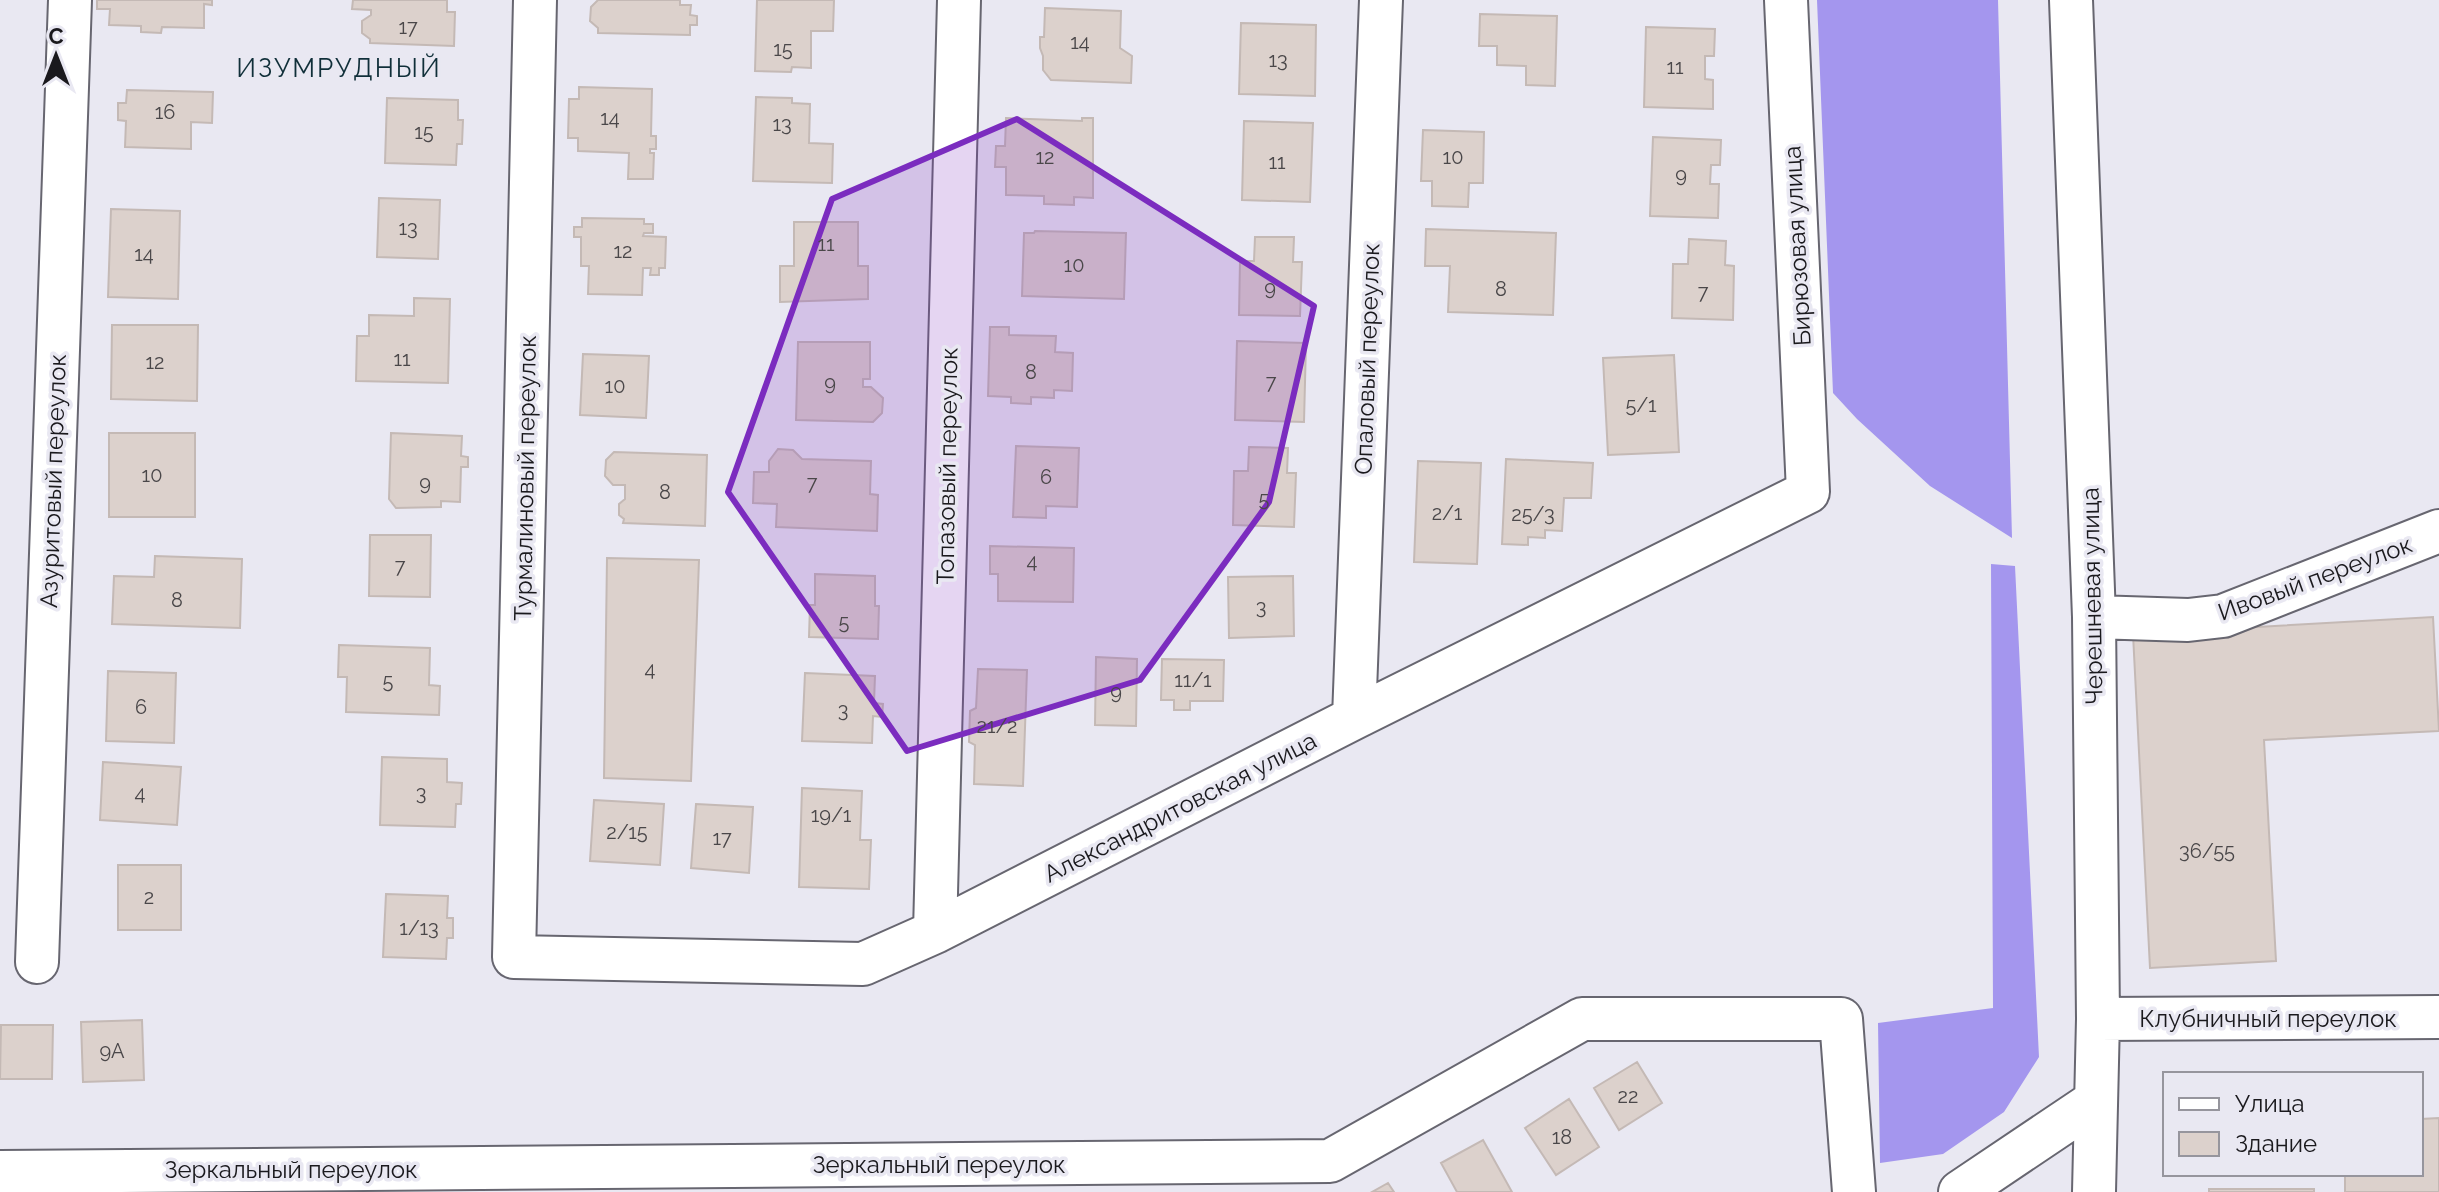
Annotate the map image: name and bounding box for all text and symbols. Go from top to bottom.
house number: 17 [398,15,418,39]
north arrow [16,16,96,96]
text: С [48,23,64,49]
house number: 14 [1070,30,1090,54]
house number: 15 [773,37,793,61]
house number: 13 [1268,48,1288,72]
district label: ИЗУМРУДНЫЙ [236,53,442,83]
house number: 11 [1666,55,1684,79]
house number: 16 [155,100,175,124]
house number: 14 [600,106,620,130]
house number: 13 [772,112,792,136]
house number: 15 [414,120,434,144]
house number: 12 [1036,145,1054,169]
house number: 10 [1443,145,1463,169]
street label: Бирюзовая улица [1777,145,1817,347]
house number: 11 [1268,150,1286,174]
house number: 9 [1675,163,1687,187]
house number: 13 [398,216,418,240]
house number: 11 [817,232,835,256]
house number: 12 [614,239,632,263]
house number: 14 [134,242,154,266]
street label: Опаловый переулок [1348,243,1386,475]
house number: 10 [1064,253,1084,277]
house number: 9 [1264,276,1276,300]
house number: 8 [1495,277,1507,301]
house number: 7 [1698,280,1709,304]
street label: Турмалиновый переулок [508,335,542,621]
house number: 11 [393,347,411,371]
street label: Топазовый переулок [930,347,964,585]
house number: 12 [146,350,164,374]
street label: Азуритовый переулок [34,353,72,609]
house number: 8 [1025,360,1037,384]
house number: 7 [1266,370,1277,394]
house number: 9 [824,371,836,395]
house number: 10 [605,374,625,398]
house number: 5/1 [1625,393,1657,417]
house number: 10 [142,463,162,487]
house number: 6 [1040,465,1052,489]
house number: 9 [419,471,431,495]
house number: 7 [807,471,818,495]
house number: 8 [659,480,671,504]
house number: 5 [1259,487,1270,511]
street label: Черешневая улица [2076,487,2108,705]
house number: 2/1 [1432,501,1463,525]
house number: 25/3 [1511,502,1555,526]
street label: Ивовый переулок [2214,529,2416,627]
house number: 4 [1027,549,1038,573]
house number: 7 [395,554,406,578]
house number: 8 [171,588,183,612]
house number: 3 [1256,595,1266,619]
house number: 5 [839,610,850,634]
house number: 4 [645,657,656,681]
house number: 11/1 [1174,668,1212,692]
house number: 5 [383,669,394,693]
house number: 9 [1110,680,1122,704]
house number: 6 [135,695,147,719]
house number: 3 [838,698,848,722]
house number: 21/2 [977,714,1018,738]
street label: Александритовская улица [1039,726,1321,888]
house number: 4 [135,781,146,805]
house number: 3 [416,781,426,805]
house number: 19/1 [811,803,852,827]
house number: 2/15 [606,820,648,844]
house number: 17 [712,826,732,850]
house number: 36/55 [2179,839,2235,863]
house number: 2 [144,885,154,909]
house number: 1/13 [399,916,439,940]
street label: Клубничный переулок [2139,1004,2397,1033]
house number: 9А [99,1039,125,1063]
legend [2163,1072,2423,1176]
house number: 22 [1618,1084,1638,1108]
text: Улица [2235,1089,2305,1118]
house number: 18 [1552,1125,1572,1149]
text: Здание [2235,1129,2317,1158]
street label: Зеркальный переулок [812,1150,1066,1179]
street label: Зеркальный переулок [164,1155,418,1184]

